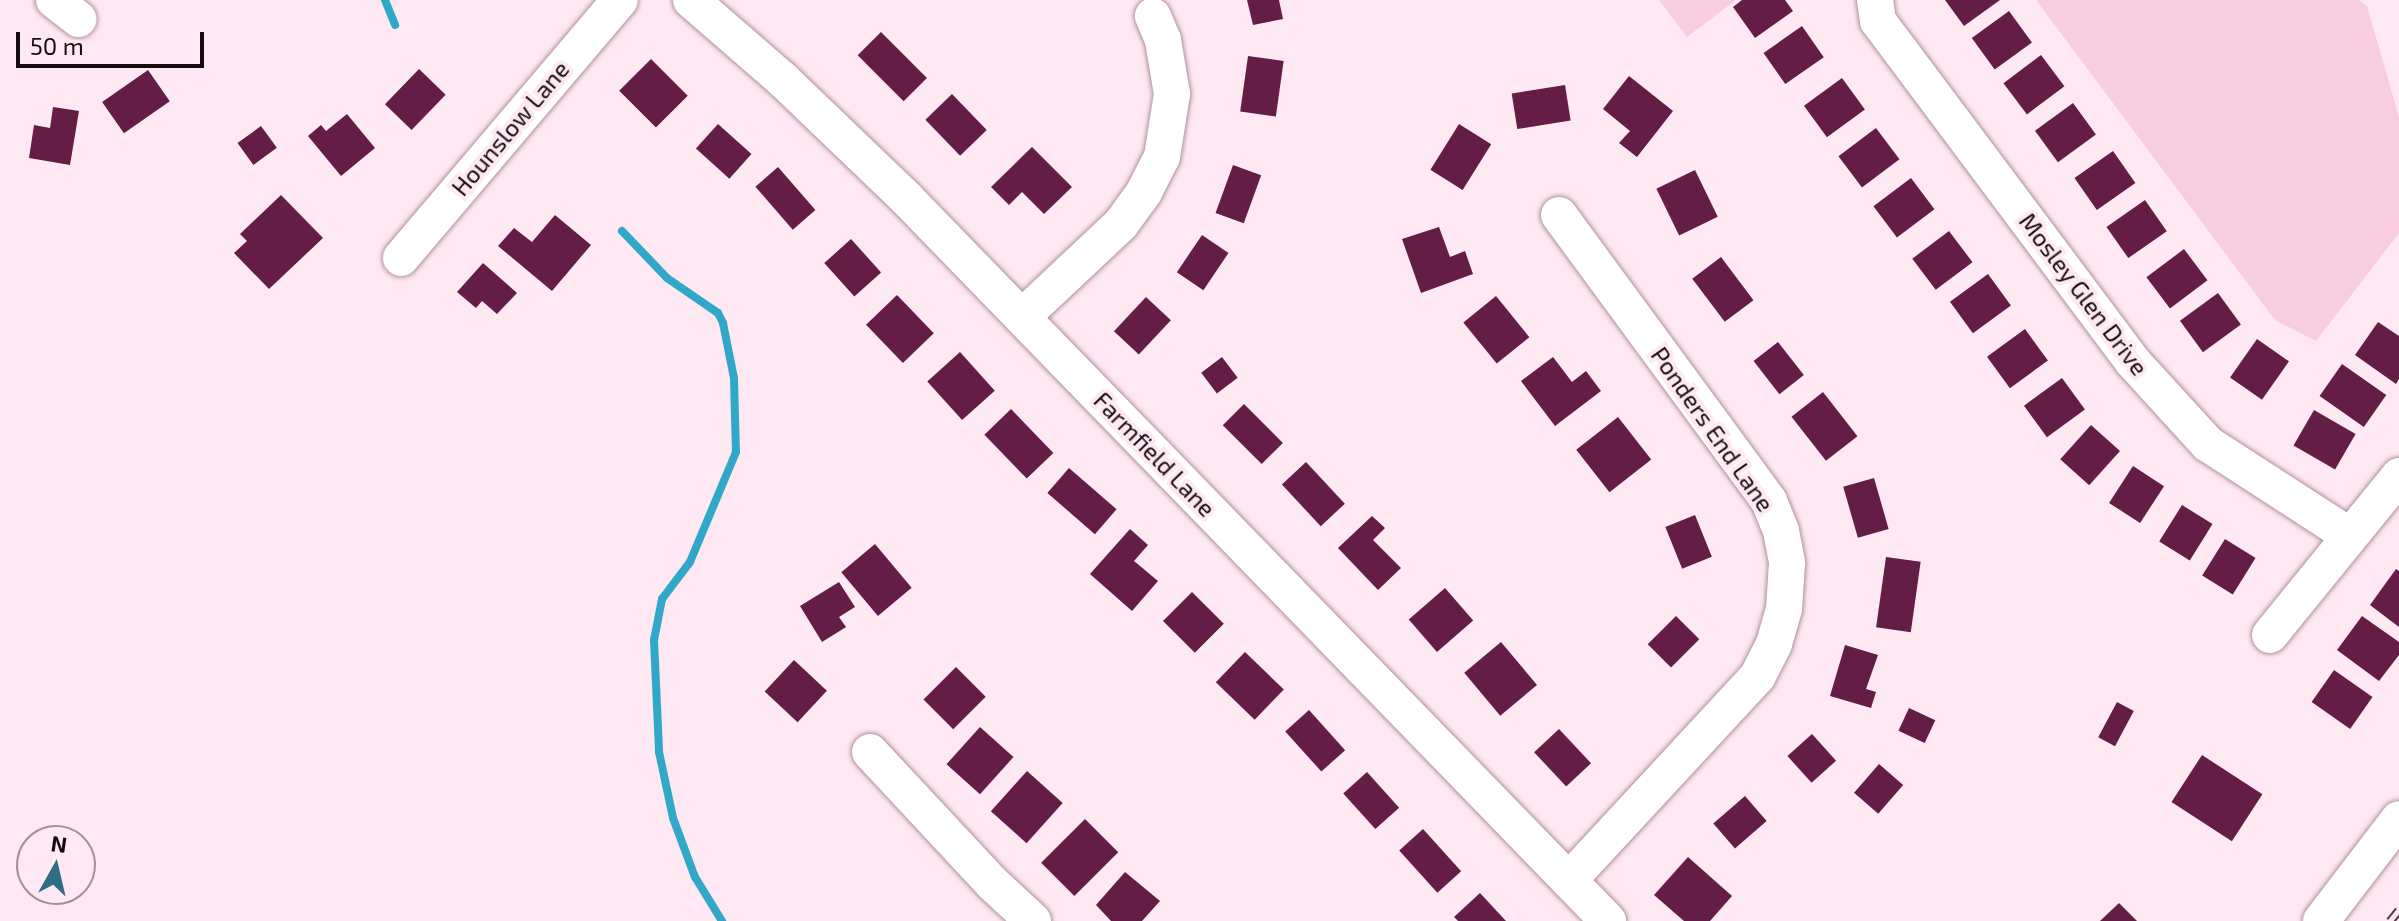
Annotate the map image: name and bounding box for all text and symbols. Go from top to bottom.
scale bar [20,16,208,66]
text: 50 m [30,31,84,60]
street label: Hounslow Lane [445,55,575,201]
street label: Mosley Glen Drive [2013,207,2155,381]
street label: Ponders End Lane [1646,341,1780,517]
street label: Farmfield Lane [1088,386,1222,522]
north arrow [16,825,96,905]
text: N [49,829,69,857]

